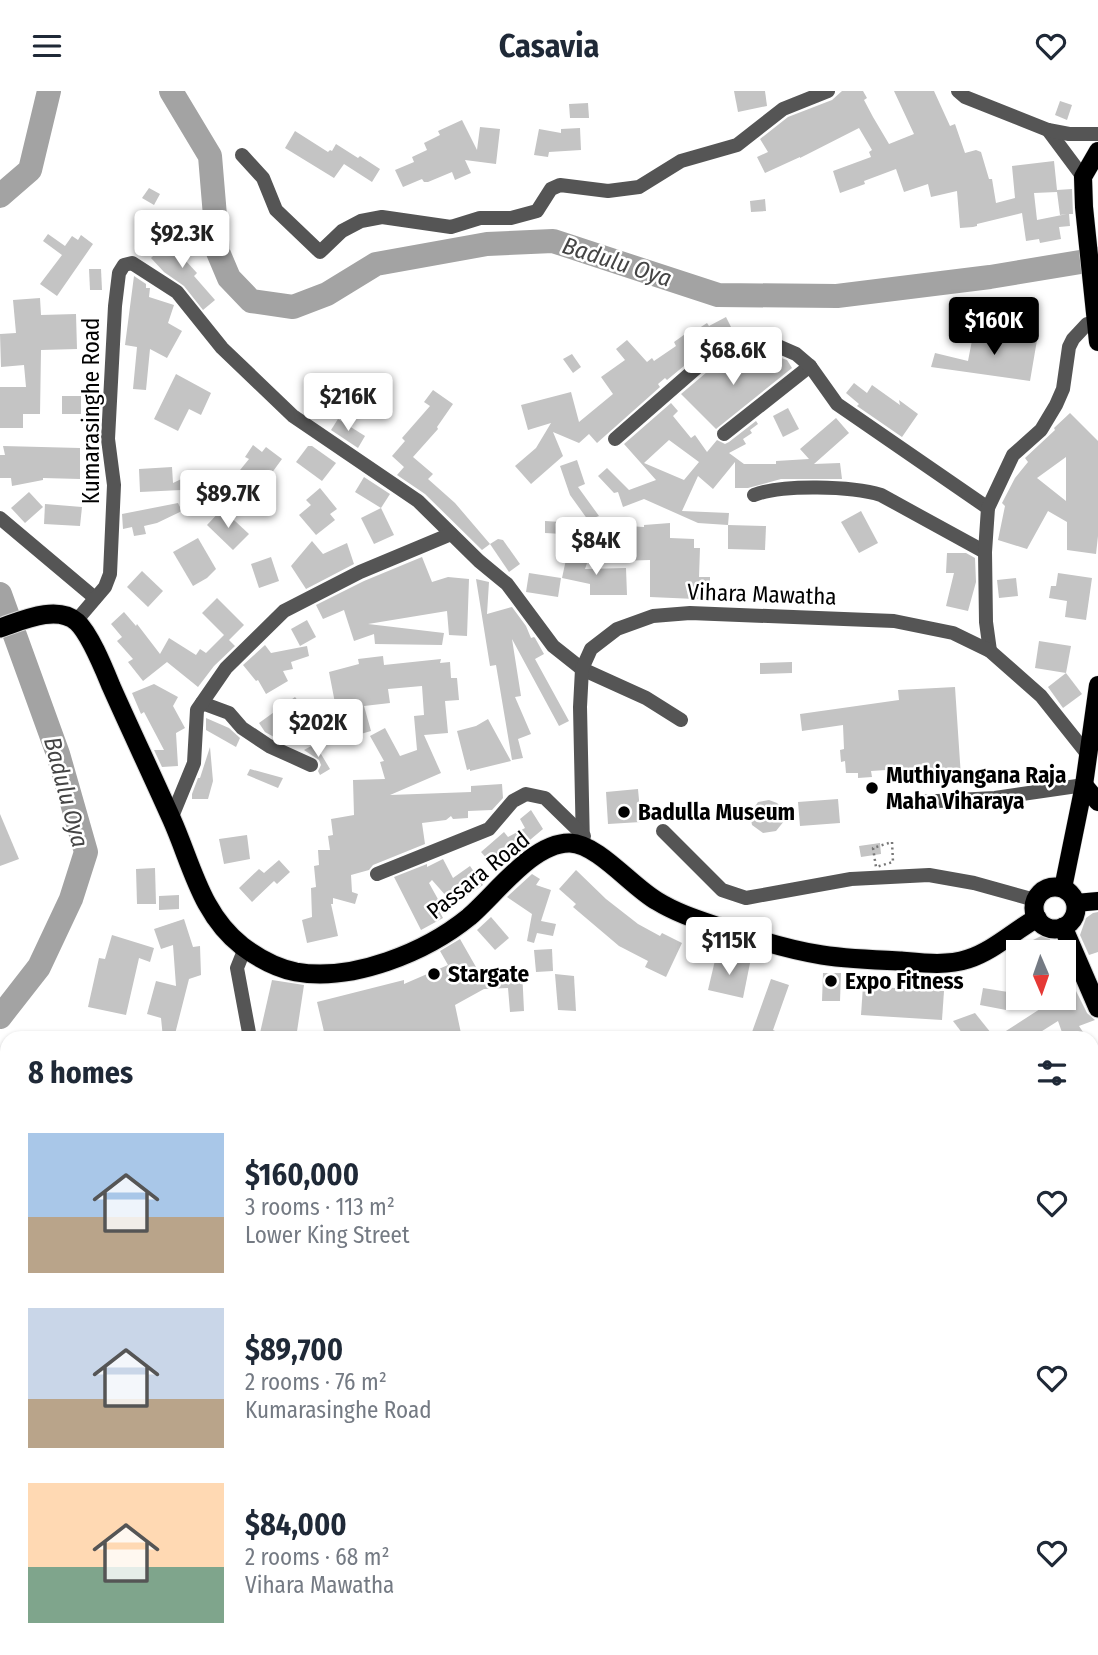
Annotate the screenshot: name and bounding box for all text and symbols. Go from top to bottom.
icon: menu [28,27,66,65]
text: Casavia [499,27,599,65]
icon: heart [1032,27,1070,65]
pin: $92.3K [125,211,239,270]
text: $92.3K [150,219,214,247]
water label: Badulu Oya [559,231,675,293]
pin: $160K [945,297,1043,357]
text: $160K [965,306,1023,334]
street label: Kumarasinghe Road [77,318,105,504]
pin: $68.6K [676,327,790,387]
text: $68.6K [700,336,766,364]
pin: $216K [299,373,397,433]
text: $216K [320,382,376,410]
pin: $89.7K [171,471,285,530]
text: $89.7K [196,479,260,507]
pin: $84K [555,517,637,577]
text: $84K [572,526,620,554]
street label: Vihara Mawatha [687,577,837,611]
pin: $202K [269,699,367,759]
text: $202K [289,708,347,736]
water label: Badulu Oya [38,734,94,850]
place label: Muthiyangana Raja Maha Viharaya [886,761,1066,815]
marker: Muthiyangana Raja Maha Viharaya [864,780,880,796]
place label: Badulla Museum [638,798,795,826]
marker: Badulla Museum [616,804,632,820]
street label: Passara Road [421,825,535,925]
pin: $115K [680,917,778,977]
text: $115K [702,926,756,954]
north arrow [1006,940,1076,1010]
map controls [1006,940,1076,1010]
place label: Stargate [448,960,529,988]
marker: Stargate [426,966,442,982]
place label: Expo Fitness [845,967,964,995]
marker: Expo Fitness [823,973,839,989]
icon: filters [1033,1054,1071,1092]
text: 8 homes [28,1055,133,1091]
text: $160,000 [245,1157,359,1193]
icon: home [84,1161,168,1245]
icon: heart [1033,1184,1071,1222]
text: 3 rooms · 113 m² [245,1193,395,1221]
text: Lower King Street [245,1221,410,1249]
text: $89,700 [245,1332,343,1368]
icon: home [84,1336,168,1420]
icon: heart [1033,1359,1071,1397]
text: 2 rooms · 76 m² [245,1368,387,1396]
text: Kumarasinghe Road [245,1396,431,1424]
text: $84,000 [245,1507,347,1543]
icon: home [84,1511,168,1595]
icon: heart [1033,1534,1071,1572]
text: 2 rooms · 68 m² [245,1543,390,1571]
text: Vihara Mawatha [245,1571,394,1599]

